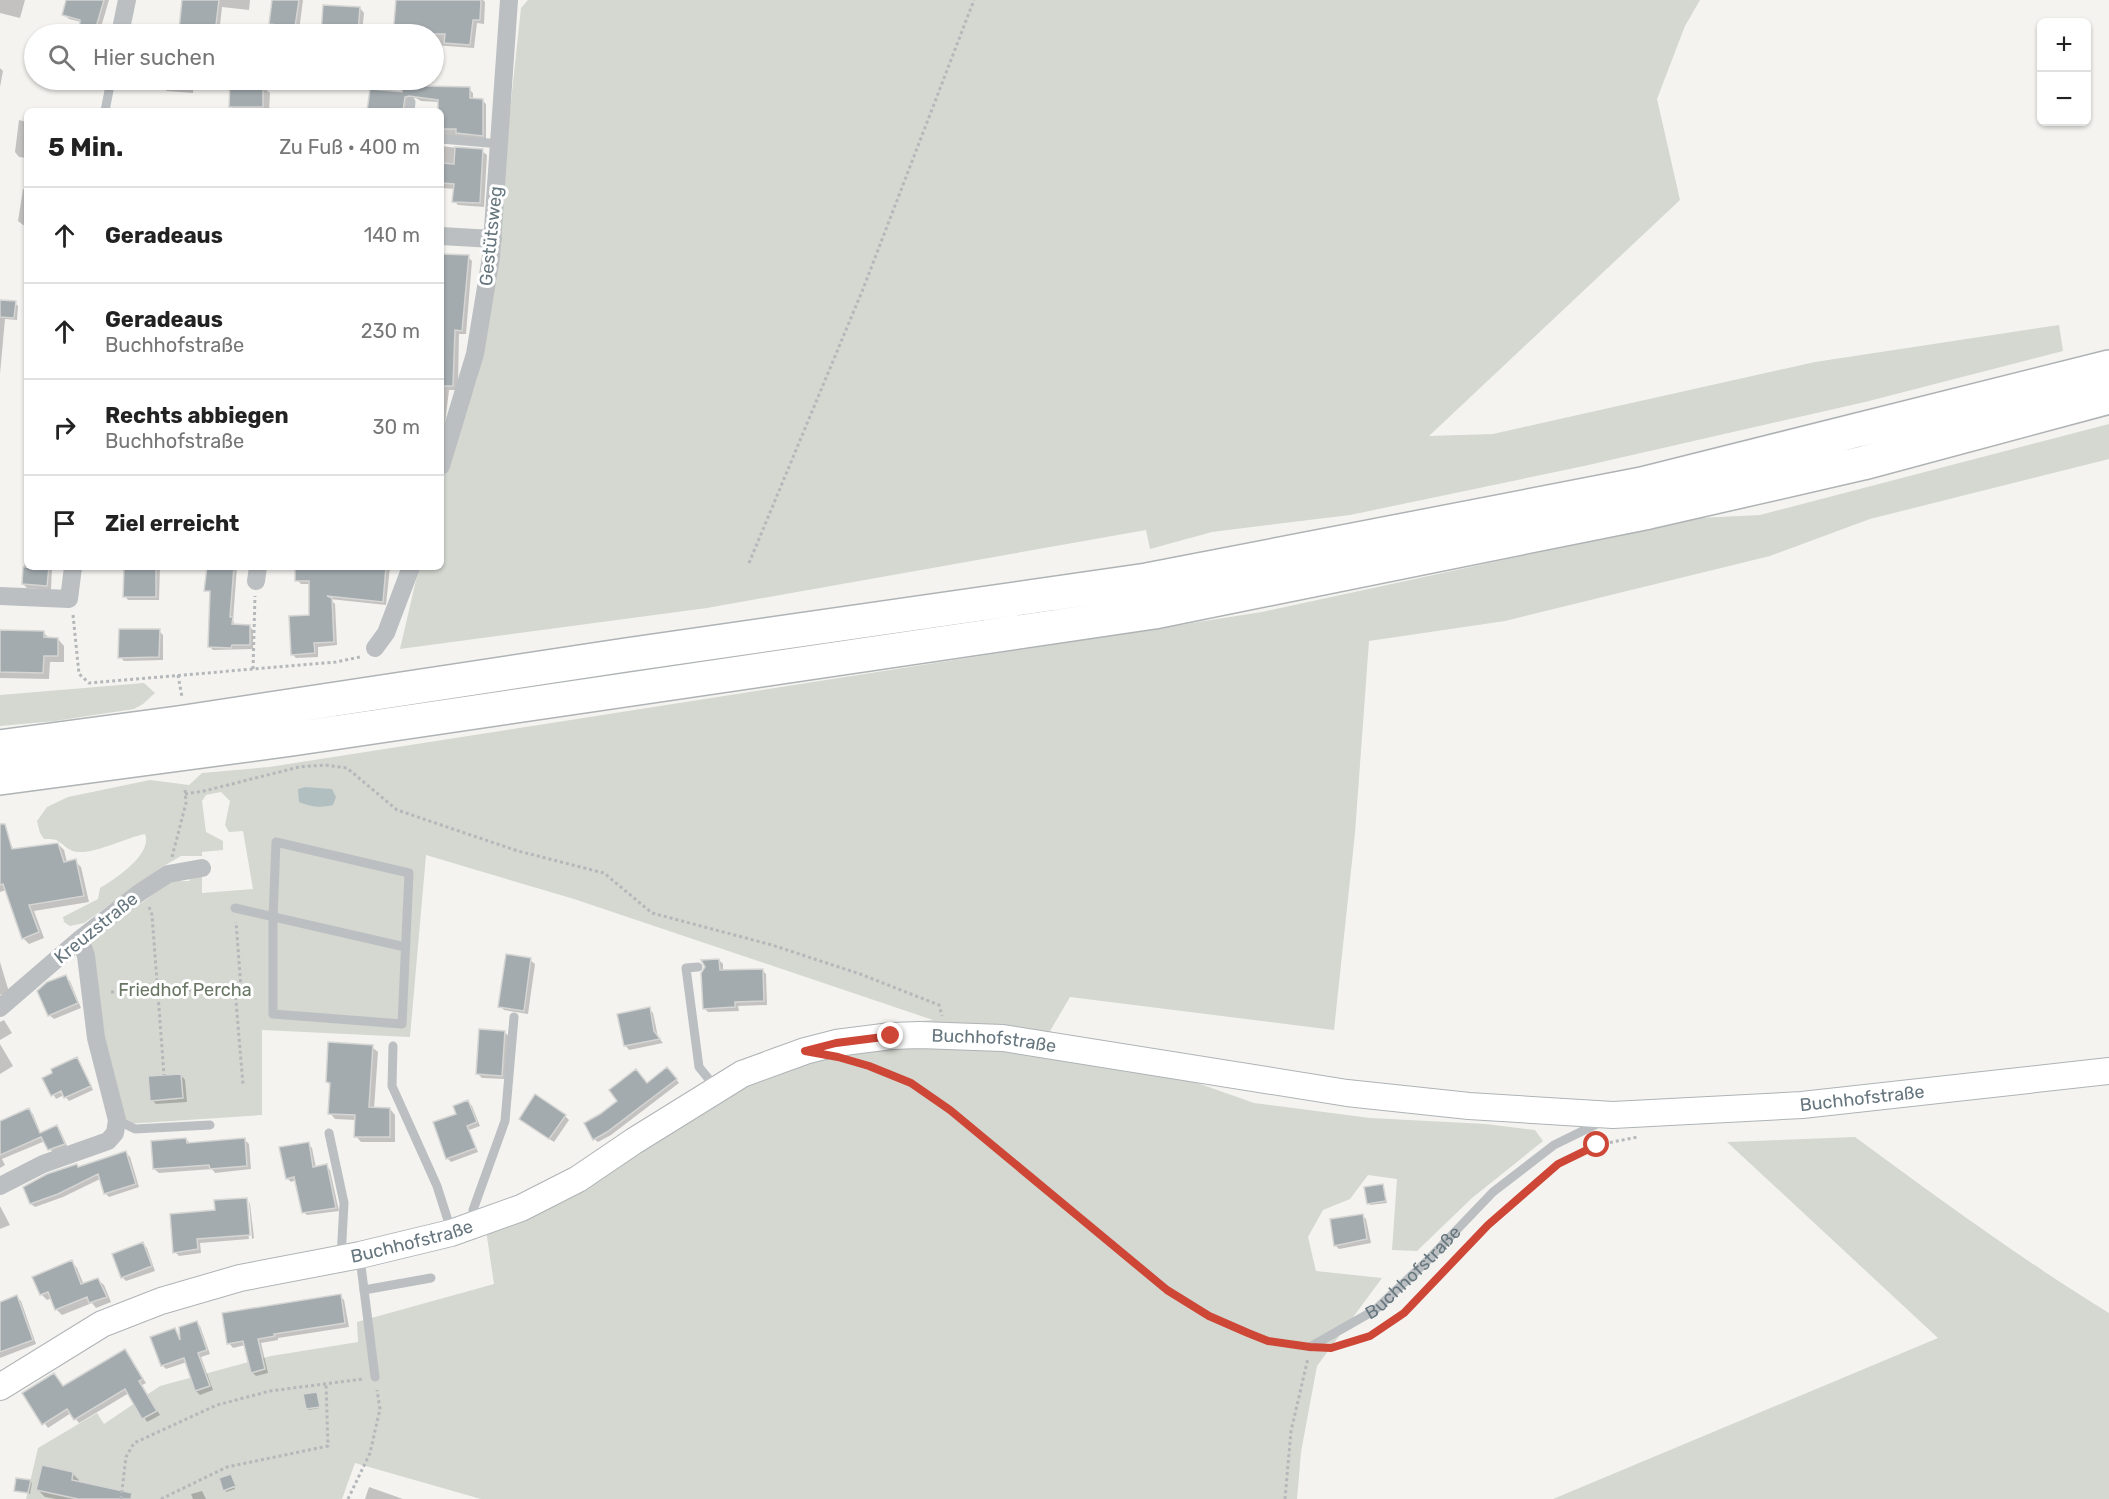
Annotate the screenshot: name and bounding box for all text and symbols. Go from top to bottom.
map controls [2037,18,2091,126]
button: + [2037,18,2091,72]
search box [24,24,444,90]
icon: search [45,41,78,74]
text: Hier suchen [93,44,215,71]
button: − [2037,72,2091,126]
text: 5 Min. [48,132,123,163]
text: Zu Fuß · 400 m [279,135,420,159]
street label: Gestütsweg [475,185,507,287]
icon: ahead [48,219,81,252]
text: Geradeaus [105,222,223,249]
text: 140 m [364,223,420,247]
text: Geradeaus [105,306,223,333]
icon: ahead [48,315,81,348]
text: 230 m [361,319,420,343]
text: Buchhofstraße [105,333,244,357]
text: Rechts abbiegen [105,402,289,429]
icon: right [48,411,81,444]
text: 30 m [373,415,420,439]
text: Buchhofstraße [105,429,244,453]
icon: arrive [48,507,81,540]
text: Ziel erreicht [105,510,239,537]
street label: Kreuzstraße [50,888,142,968]
park label: Friedhof Percha [118,979,252,1001]
route end [877,1022,903,1048]
street label: Buchhofstraße [931,1024,1058,1057]
street label: Buchhofstraße [1799,1081,1926,1116]
route start [1583,1131,1609,1157]
street label: Buchhofstraße [349,1215,476,1268]
street label: Buchhofstraße [1361,1221,1466,1324]

